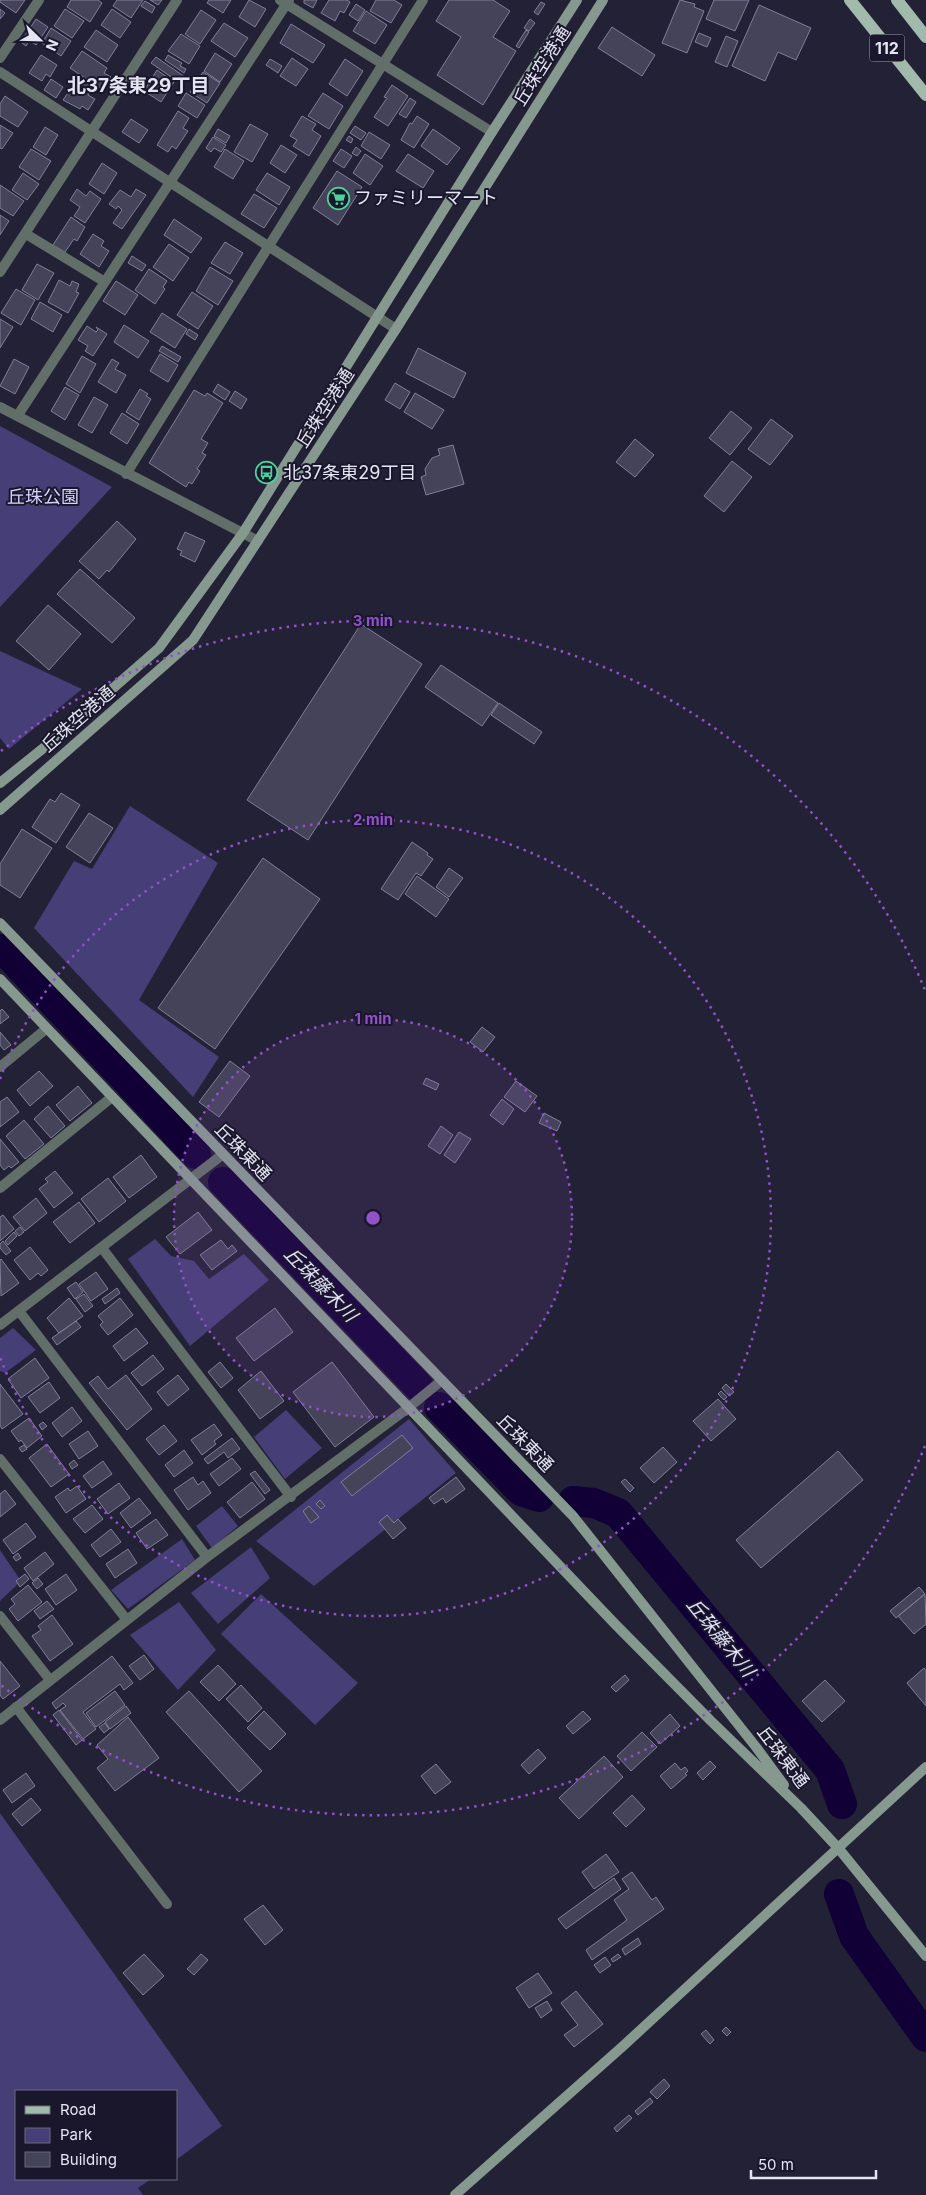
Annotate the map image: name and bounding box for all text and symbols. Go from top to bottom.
north arrow [15,15,65,65]
street label: 丘珠空港通 [509,22,574,109]
road number: 112 [870,34,904,62]
text: N [43,37,62,54]
district label: 北37条東29丁目 [67,74,209,97]
supermarket icon: ファミリーマート [326,186,350,210]
place label: ファミリーマート [354,187,498,208]
street label: 丘珠空港通 [291,364,358,451]
bus stop icon: 北37条東29丁目 [255,461,279,485]
place label: 北37条東29丁目 [283,462,416,483]
park label: 丘珠公園 [7,486,79,507]
text: 3 min [353,611,393,630]
street label: 丘珠空港通 [37,681,119,756]
text: 2 min [353,810,393,829]
text: 1 min [354,1009,392,1028]
street label: 丘珠東通 [211,1118,276,1185]
centre of rings [364,1209,382,1227]
water label: 丘珠藤木川 [279,1242,363,1328]
street label: 丘珠東通 [493,1409,558,1476]
water label: 丘珠藤木川 [682,1593,761,1683]
street label: 丘珠東通 [753,1722,813,1792]
legend [15,2090,178,2180]
text: Road [60,2100,96,2119]
text: Park [60,2125,93,2144]
scale bar [751,2148,876,2180]
text: Building [60,2150,117,2169]
text: 50 m [758,2155,794,2174]

